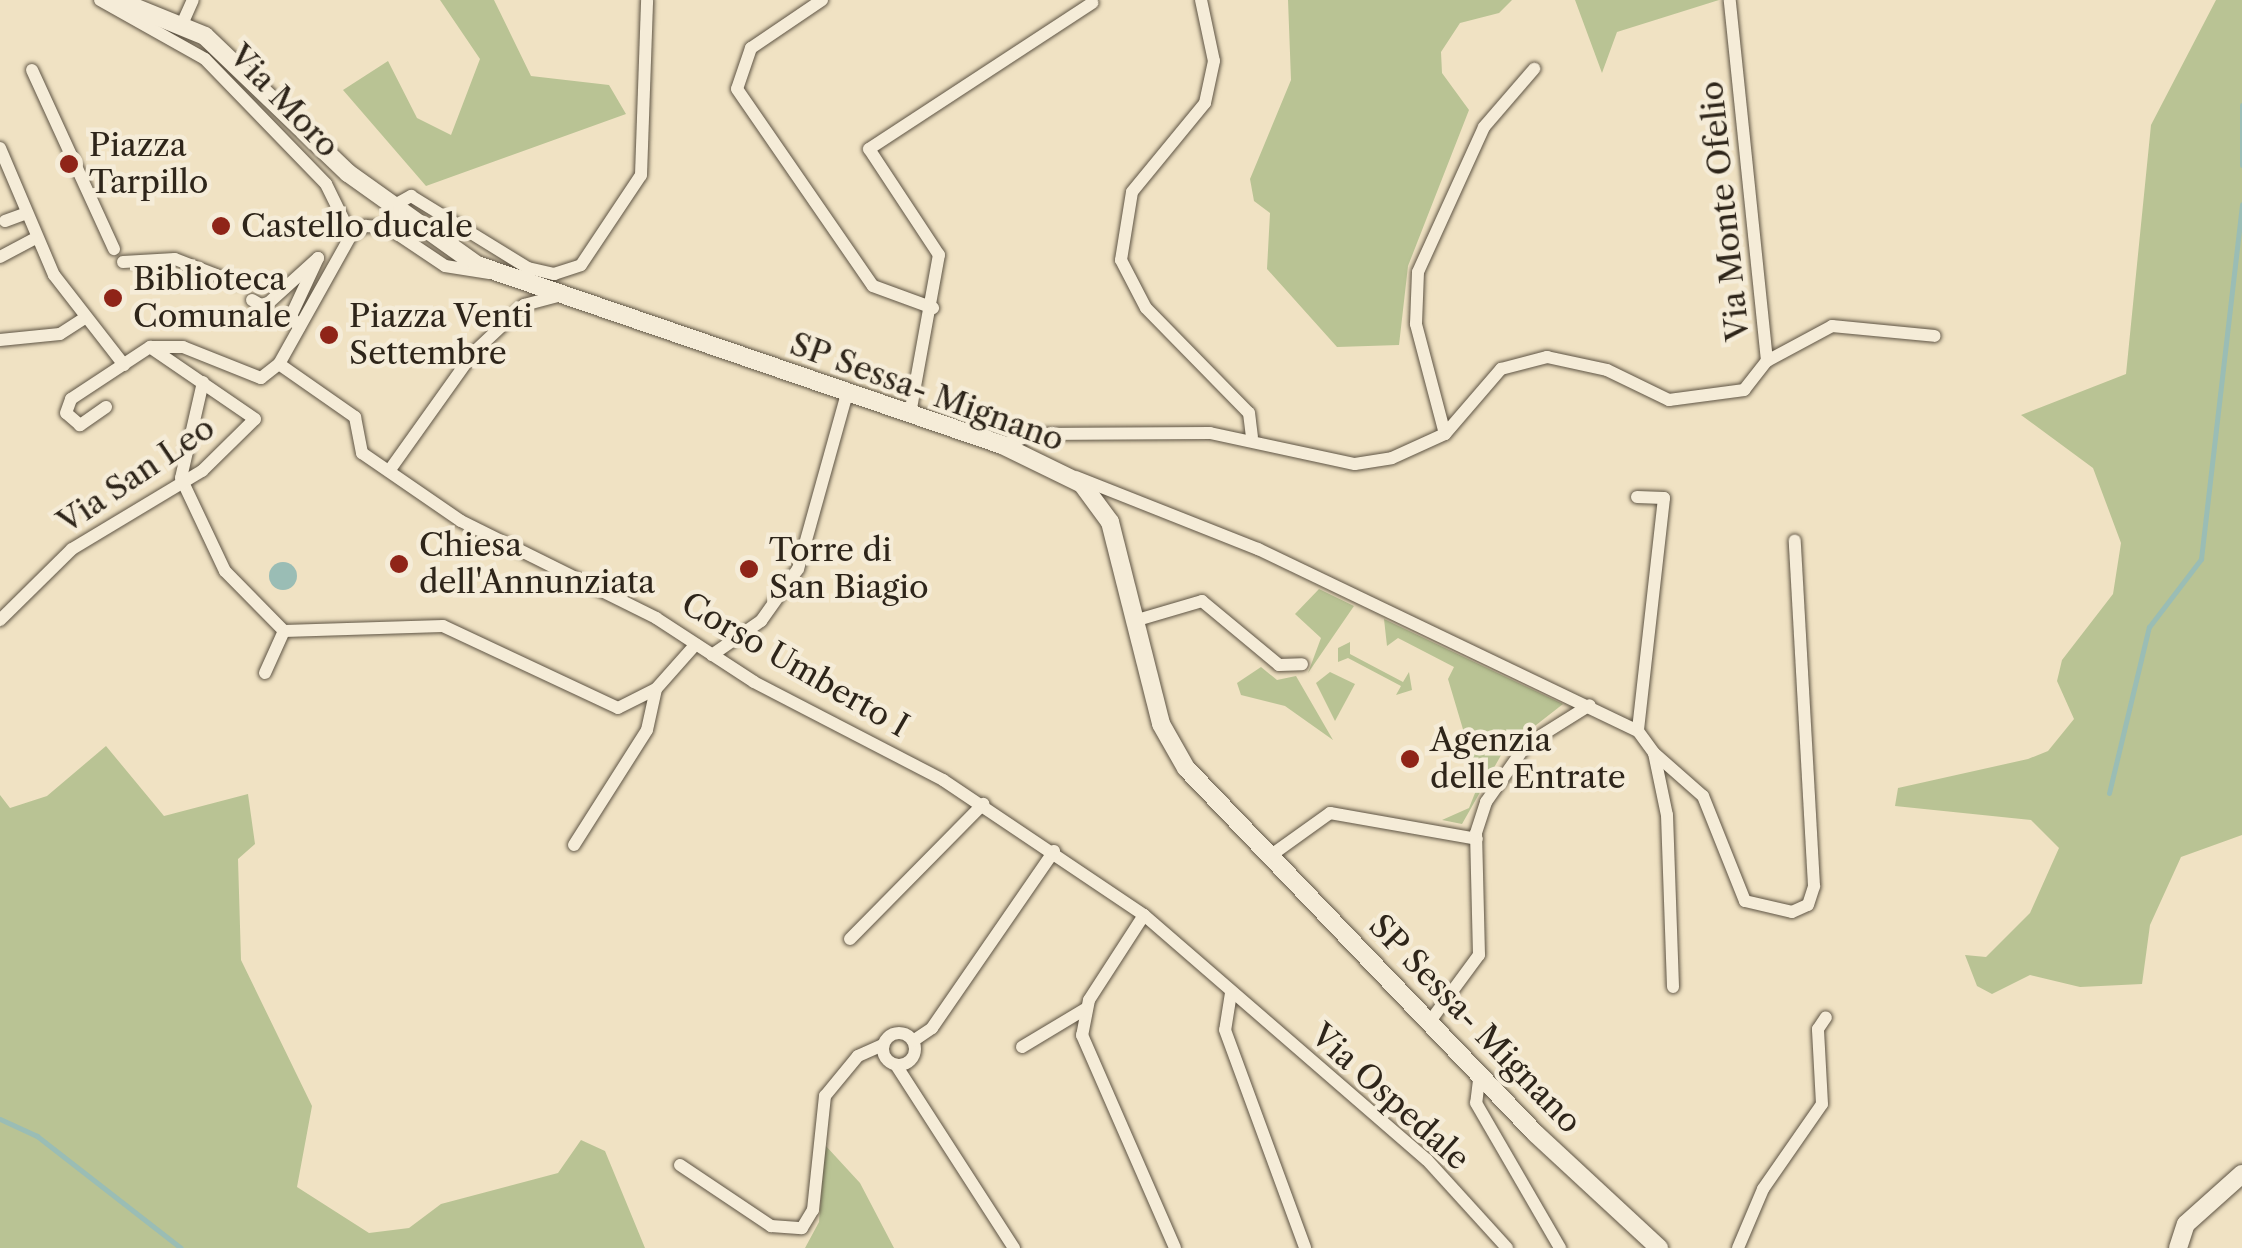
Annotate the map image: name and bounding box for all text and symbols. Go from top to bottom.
street label: Via Moro [221,37,347,165]
street label: Via Monte Ofelio [1692,79,1758,343]
place label: Piazza Tarpillo [89,127,208,202]
marker: Piazza Tarpillo [58,153,80,175]
place label: Castello ducale [241,207,473,245]
marker: Castello ducale [210,215,232,237]
place label: Biblioteca Comunale [133,261,291,336]
marker: Biblioteca Comunale [102,287,124,309]
place label: Piazza Venti Settembre [349,298,534,373]
marker: Piazza Venti Settembre [318,324,340,346]
street label: SP Sessa- Mignano [785,324,1069,460]
street label: Via San Leo [50,408,222,542]
place label: Chiesa dell'Annunziata [419,527,655,602]
place label: Torre di San Biagio [769,532,929,607]
marker: Chiesa dell'Annunziata [388,553,410,575]
marker: Torre di San Biagio [738,558,760,580]
street label: Corso Umberto I [675,584,915,746]
place label: Agenzia delle Entrate [1430,722,1626,797]
marker: Agenzia delle Entrate [1399,748,1421,770]
street label: SP Sessa- Mignano [1361,907,1589,1141]
street label: Via Ospedale [1303,1016,1477,1178]

